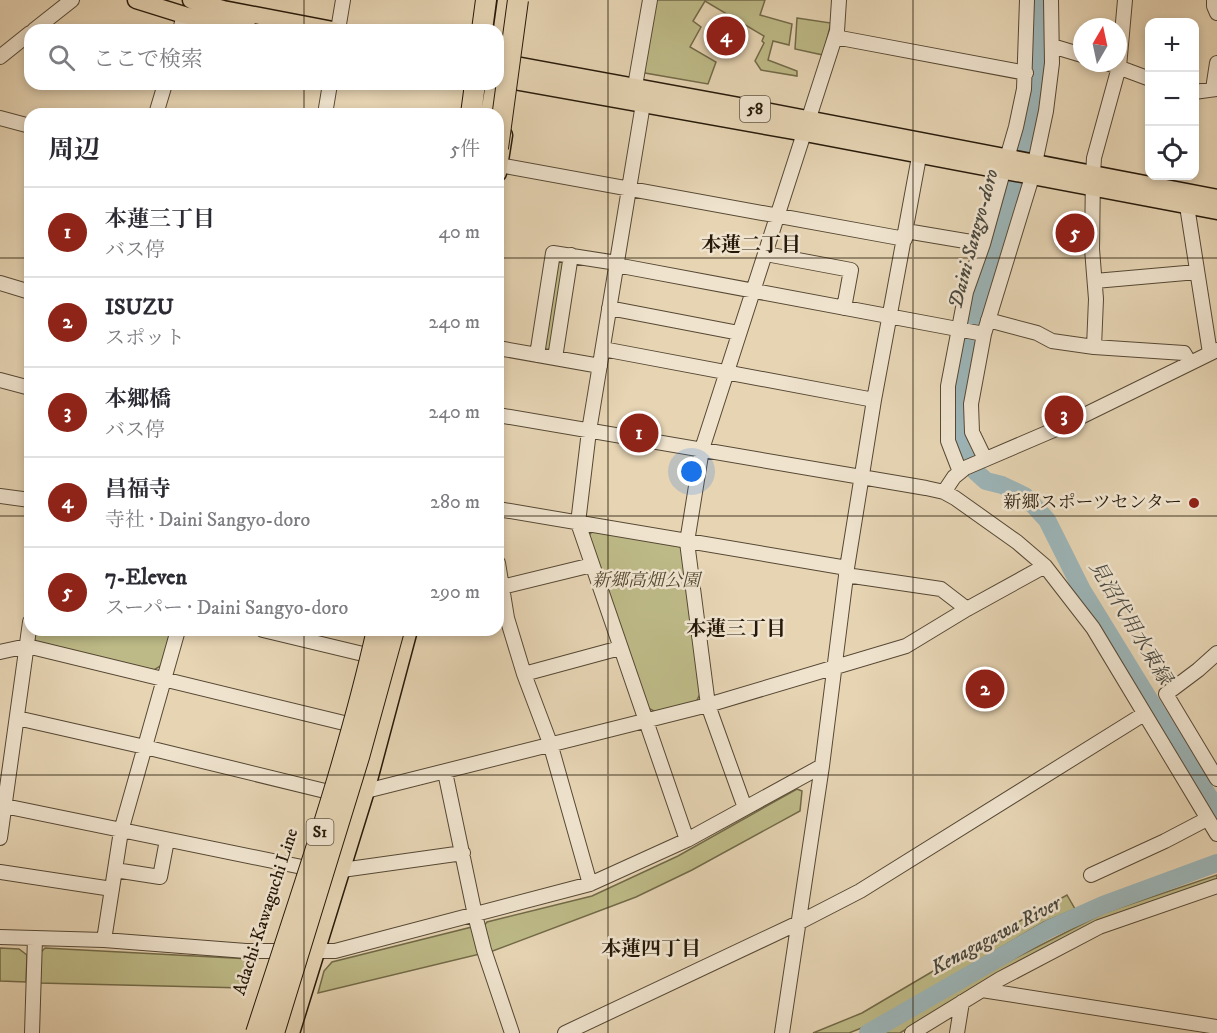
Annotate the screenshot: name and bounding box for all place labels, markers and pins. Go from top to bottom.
pin: 4 [706,14,746,58]
pin: 5 [1056,210,1094,256]
pin: 3 [1044,392,1084,438]
pin: 1 [620,410,658,456]
place label: 新郷スポーツセンター [1003,492,1182,514]
marker: 新郷スポーツセンター [1187,496,1201,510]
pin: 2 [966,666,1004,712]

